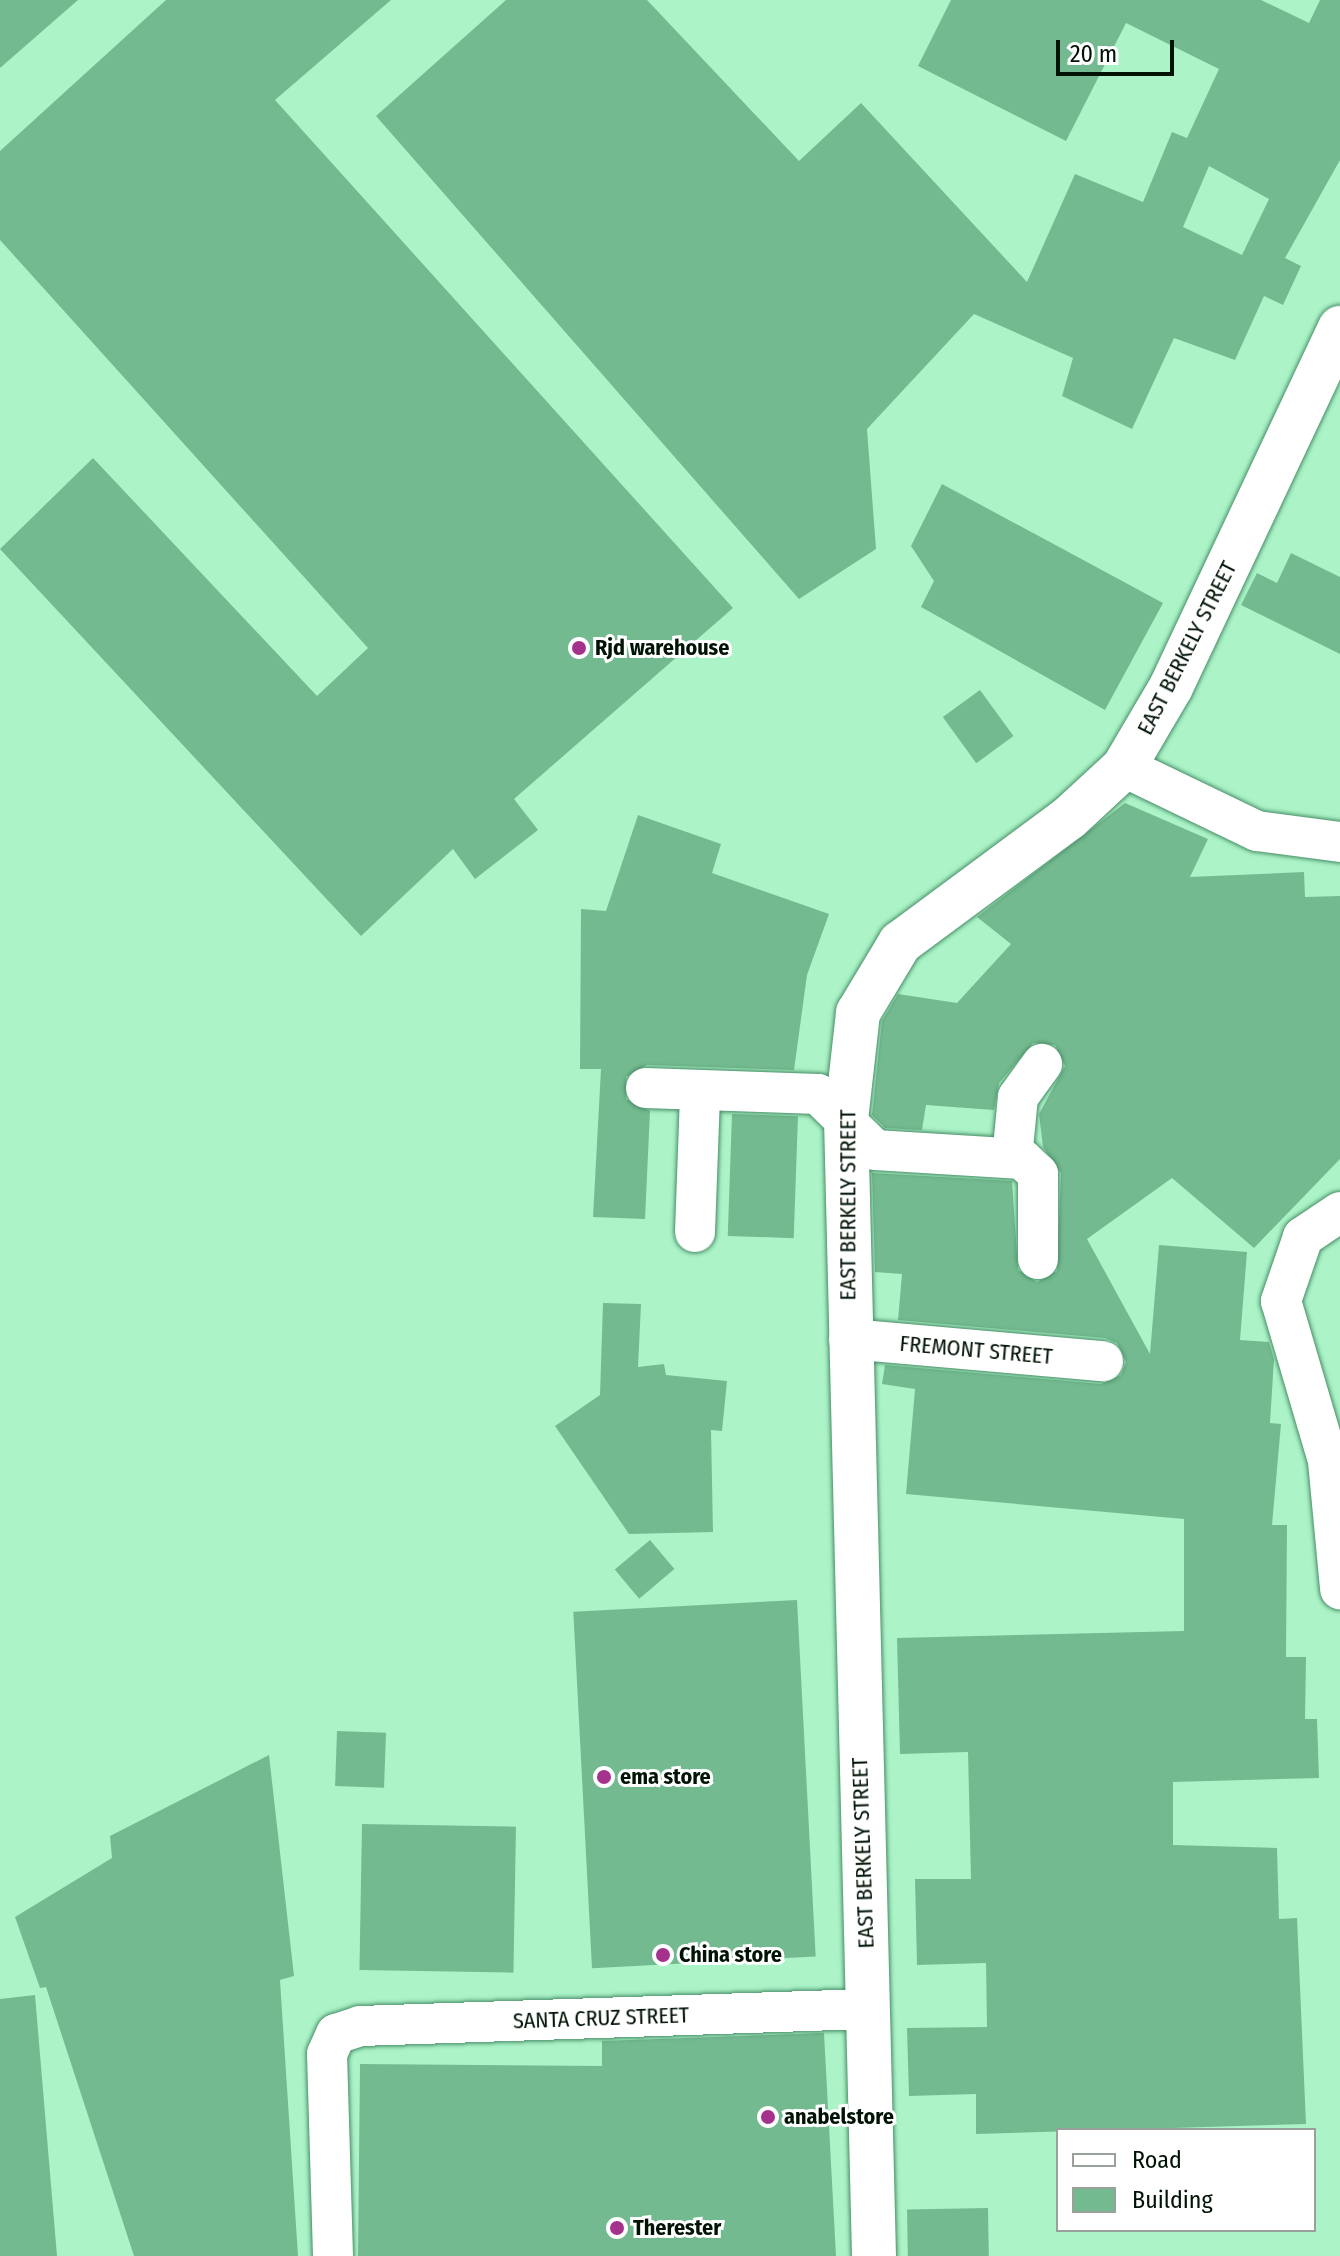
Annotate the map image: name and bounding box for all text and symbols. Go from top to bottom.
scale bar [1060,24,1178,74]
text: 20 m [1070,40,1117,68]
street label: EAST BERKELY STREET [1132,557,1242,739]
place label: Rjd warehouse [595,635,729,661]
marker: Rjd warehouse [570,639,588,657]
street label: EAST BERKELY STREET [835,1109,861,1301]
street label: FREMONT STREET [898,1330,1054,1370]
street label: EAST BERKELY STREET [846,1757,880,1949]
place label: ema store [620,1764,711,1790]
marker: ema store [595,1768,613,1786]
place label: China store [679,1942,782,1968]
marker: China store [654,1946,672,1964]
street label: SANTA CRUZ STREET [512,2002,690,2034]
place label: anabelstore [784,2104,894,2130]
marker: anabelstore [759,2108,777,2126]
legend [1056,2128,1316,2232]
text: Road [1132,2146,1182,2174]
text: Building [1132,2186,1213,2214]
place label: Therester [633,2215,721,2241]
marker: Therester [608,2219,626,2237]

